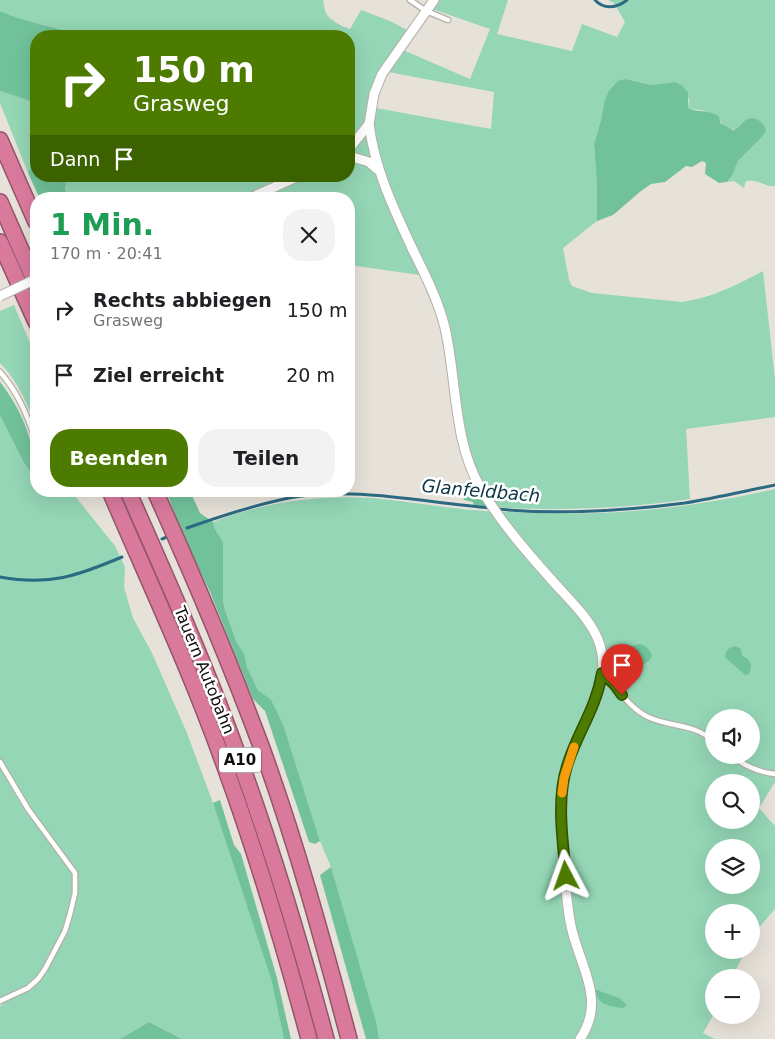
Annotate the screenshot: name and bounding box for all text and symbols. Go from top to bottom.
icon: right [50,50,115,115]
text: 150 m [133,50,255,90]
text: Grasweg [133,91,230,116]
icon: arrive [110,145,138,173]
text: Dann [50,148,100,170]
text: 1 Min. [50,207,154,242]
button: close [283,209,335,261]
text: 170 m · 20:41 [50,244,163,263]
text: Rechts abbiegen [93,289,272,311]
icon: right [50,296,78,324]
text: 150 m [287,299,348,321]
text: Grasweg [93,311,163,330]
icon: arrive [50,361,78,389]
text: Ziel erreicht [93,364,224,386]
text: 20 m [286,364,335,386]
button: Beenden [50,429,188,487]
button: Teilen [198,429,335,487]
water label: Glanfeldbach [421,475,541,506]
street label: Tauern Autobahn [170,603,239,737]
pin [601,644,643,695]
icon: arrive [608,651,636,679]
map controls [705,709,760,1024]
button: sound [705,709,760,764]
road number: A10 [219,748,261,772]
button: search [705,774,760,829]
button: layers [705,839,760,894]
position arrow [539,849,591,901]
button: + [705,904,760,959]
button: − [705,969,760,1024]

